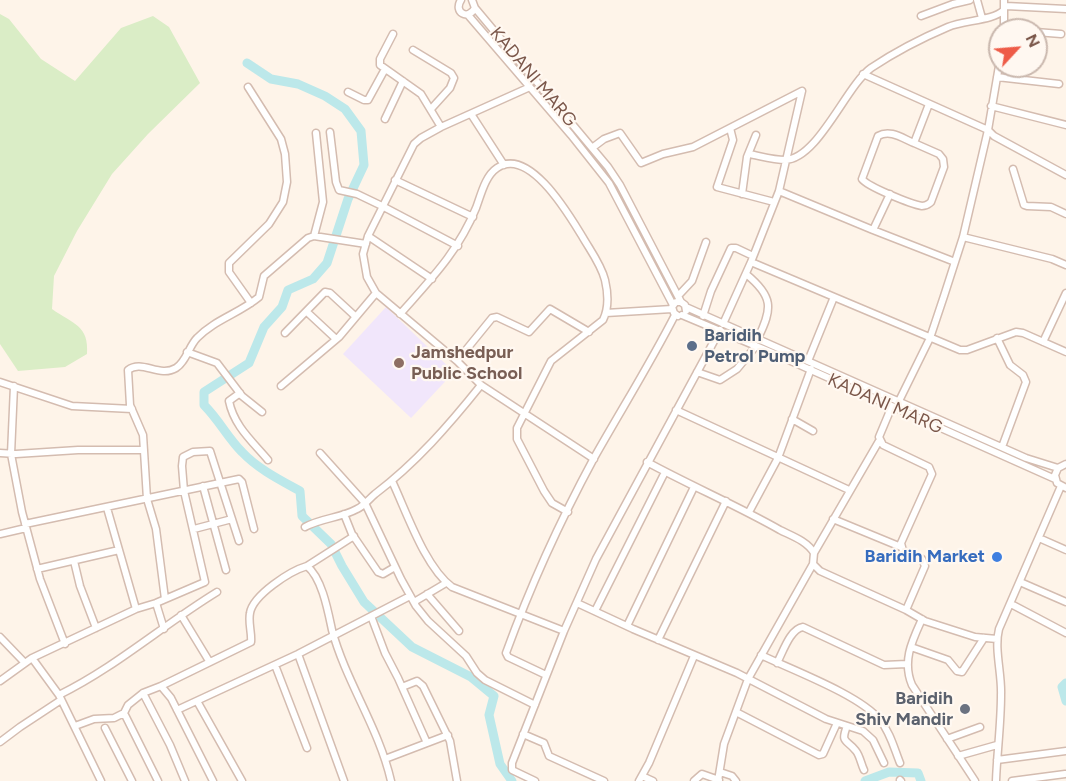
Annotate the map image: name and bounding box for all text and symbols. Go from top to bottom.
north arrow [988,18,1048,78]
street label: KADANI MARG [485,23,581,131]
text: N [1022,31,1044,50]
place label: Baridih Petrol Pump [704,325,805,368]
marker: Baridih Petrol Pump [685,339,699,353]
place label: Jamshedpur Public School [411,342,522,385]
marker: Jamshedpur Public School [392,356,406,370]
street label: KADANI MARG [824,369,946,439]
place label: Baridih Market [865,546,985,568]
marker: Baridih Market [990,550,1004,564]
place label: Baridih Shiv Mandir [855,688,953,730]
marker: Baridih Shiv Mandir [958,702,972,716]

